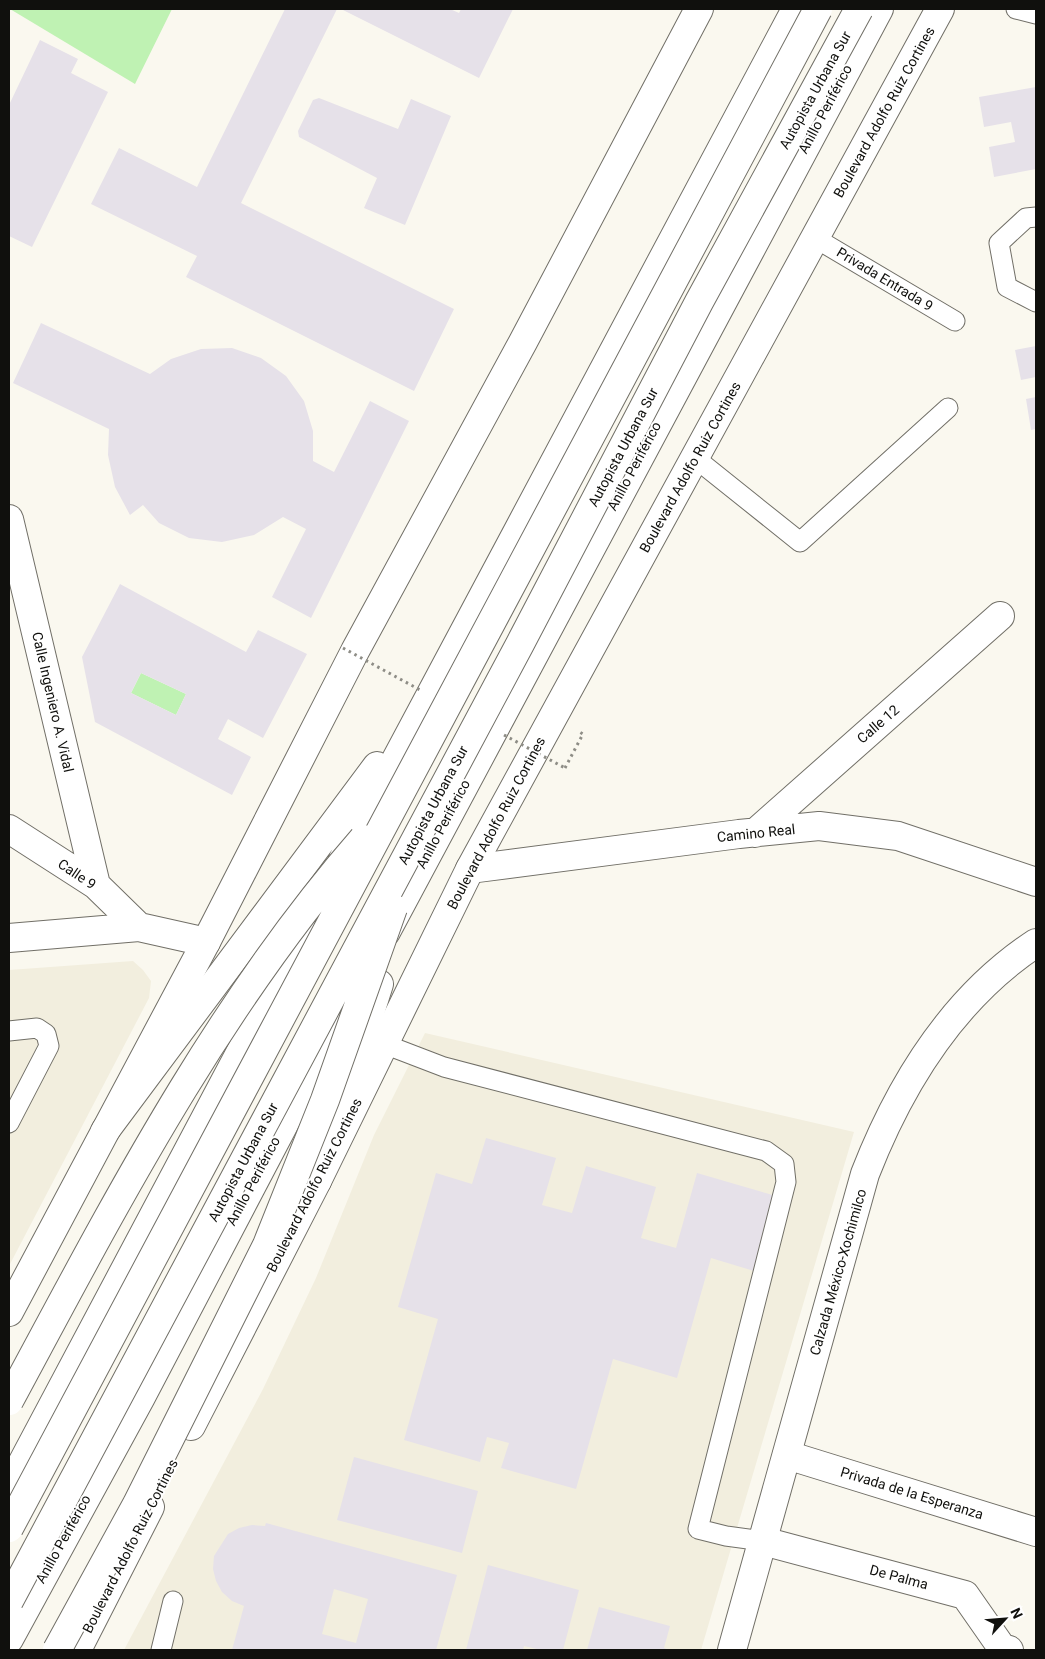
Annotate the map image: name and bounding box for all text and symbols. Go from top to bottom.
street label: Boulevard Adolfo Ruiz Cortines [830,24,938,200]
street label: Autopista Urbana Sur [776,28,854,152]
street label: Anillo Periférico [795,62,855,156]
street label: Privada Entrada 9 [834,244,936,314]
street label: Boulevard Adolfo Ruiz Cortines [636,379,744,555]
street label: Autopista Urbana Sur [585,385,661,509]
street label: Anillo Periférico [604,419,664,513]
street label: Calle Ingeniero A. Vidal [29,630,77,774]
street label: Calle 12 [854,701,902,746]
street label: Boulevard Adolfo Ruiz Cortines [444,734,548,912]
street label: Autopista Urbana Sur [395,743,471,867]
street label: Anillo Periférico [413,777,473,871]
street label: Camino Real [716,821,796,845]
street label: Calle 9 [55,856,99,892]
street label: Boulevard Adolfo Ruiz Cortines [263,1095,365,1275]
street label: Autopista Urbana Sur [205,1100,281,1224]
street label: Anillo Periférico [223,1134,283,1228]
street label: Calzada México-Xochimilco [807,1187,869,1357]
street label: Boulevard Adolfo Ruiz Cortines [79,1456,181,1636]
street label: Privada de la Esperanza [839,1464,985,1522]
street label: Anillo Periférico [32,1492,94,1586]
street label: De Palma [868,1562,930,1592]
north arrow [980,1594,1030,1644]
text: N [1007,1605,1026,1621]

